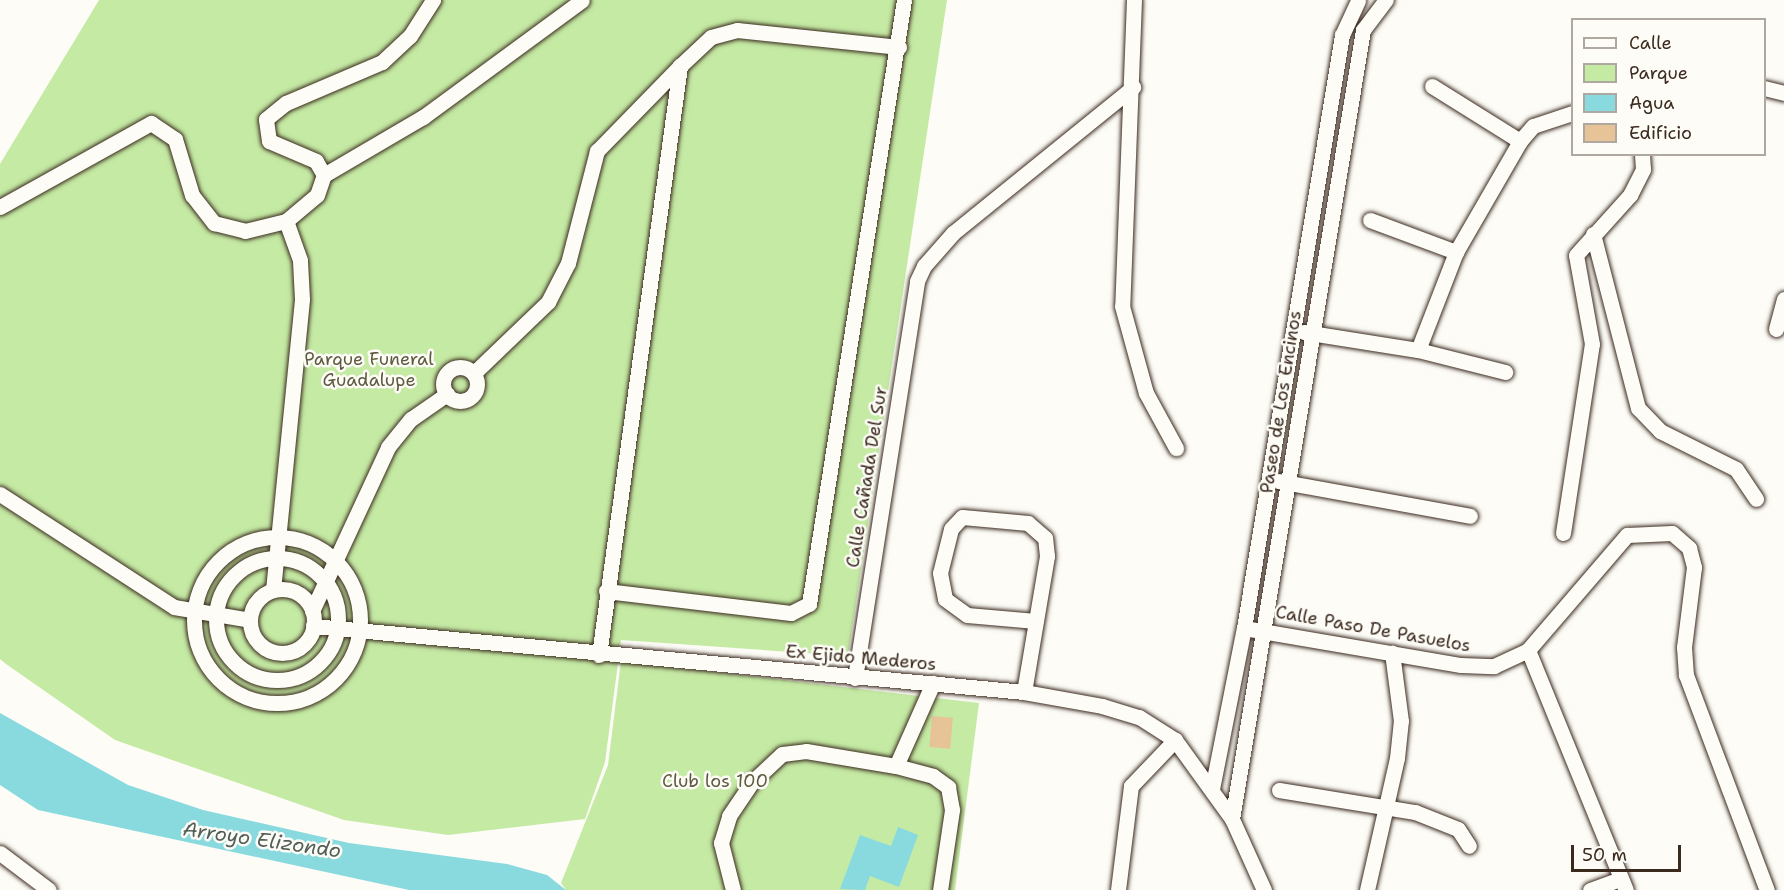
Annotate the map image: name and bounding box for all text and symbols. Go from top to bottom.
legend [1571,18,1766,156]
text: Calle [1629,31,1672,55]
text: Parque [1629,61,1688,85]
text: Agua [1629,91,1674,115]
text: Edificio [1629,121,1692,145]
street label: Paseo de Los Encinos [1256,309,1306,495]
park label: Parque Funeral Guadalupe [304,349,434,392]
street label: Calle Cañada Del Sur [842,385,892,569]
street label: Calle Paso De Pasuelos [1274,601,1472,657]
street label: Ex Ejido Mederos [785,641,937,675]
park label: Club los 100 [662,770,768,792]
water label: Arroyo Elizondo [181,817,343,863]
scale bar [1574,833,1684,871]
text: 50 m [1582,843,1627,867]

